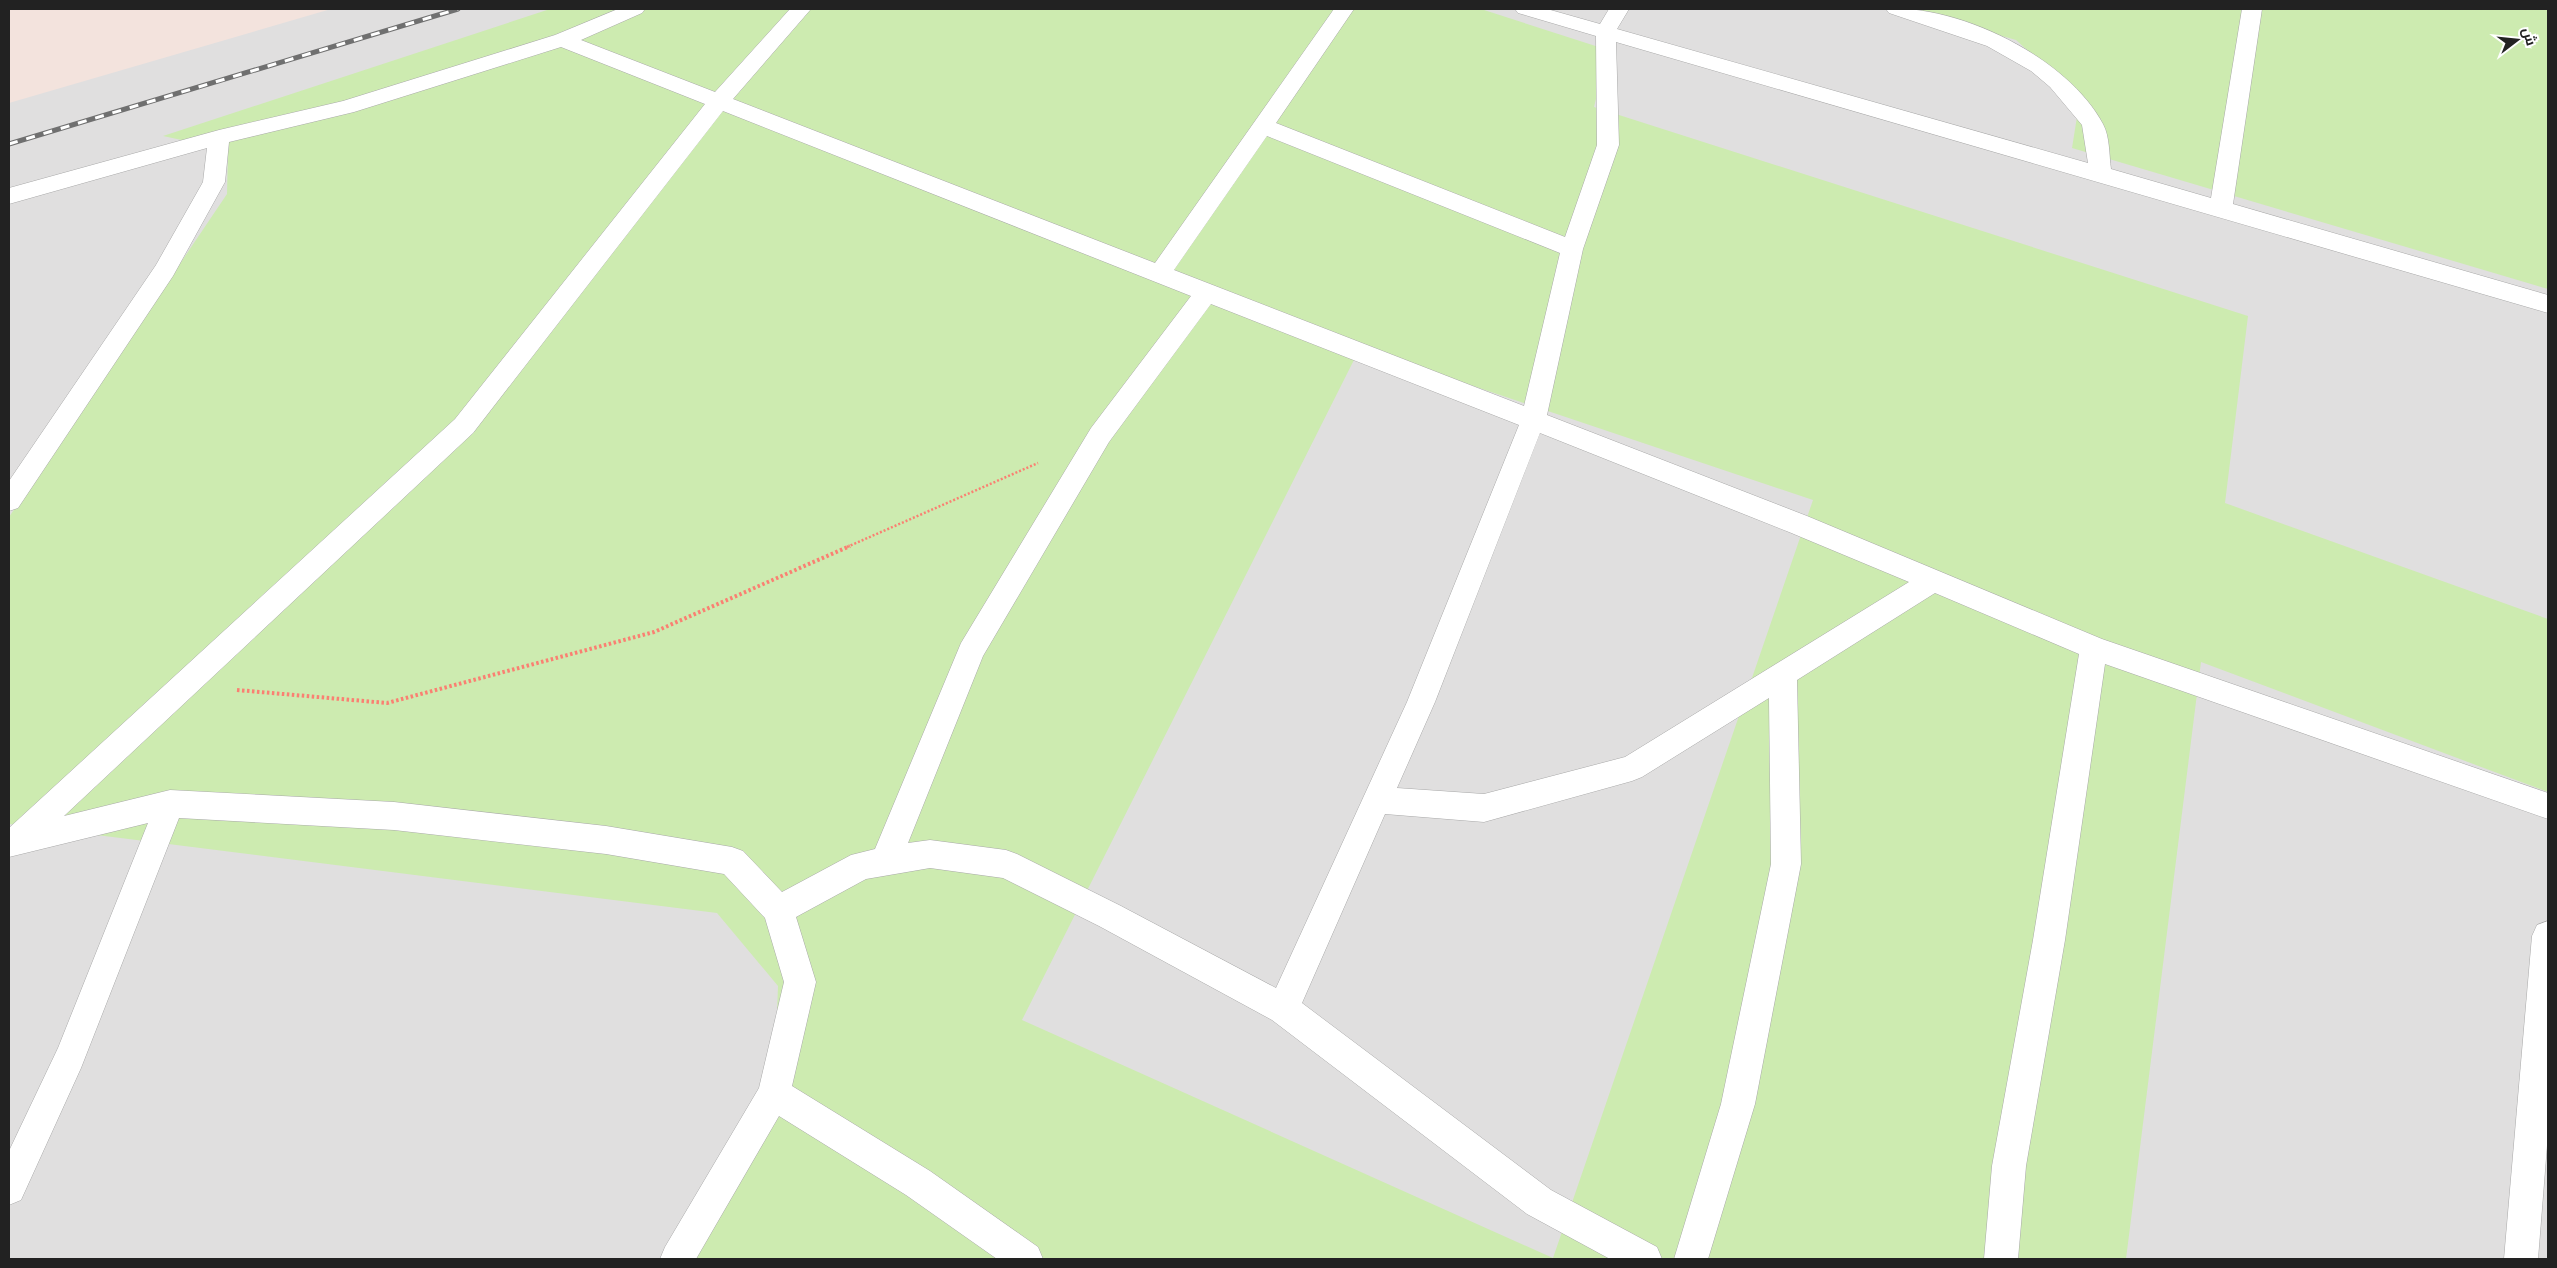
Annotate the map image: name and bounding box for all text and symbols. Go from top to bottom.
north arrow [2492,15,2542,65]
text: ش [2518,25,2541,48]

